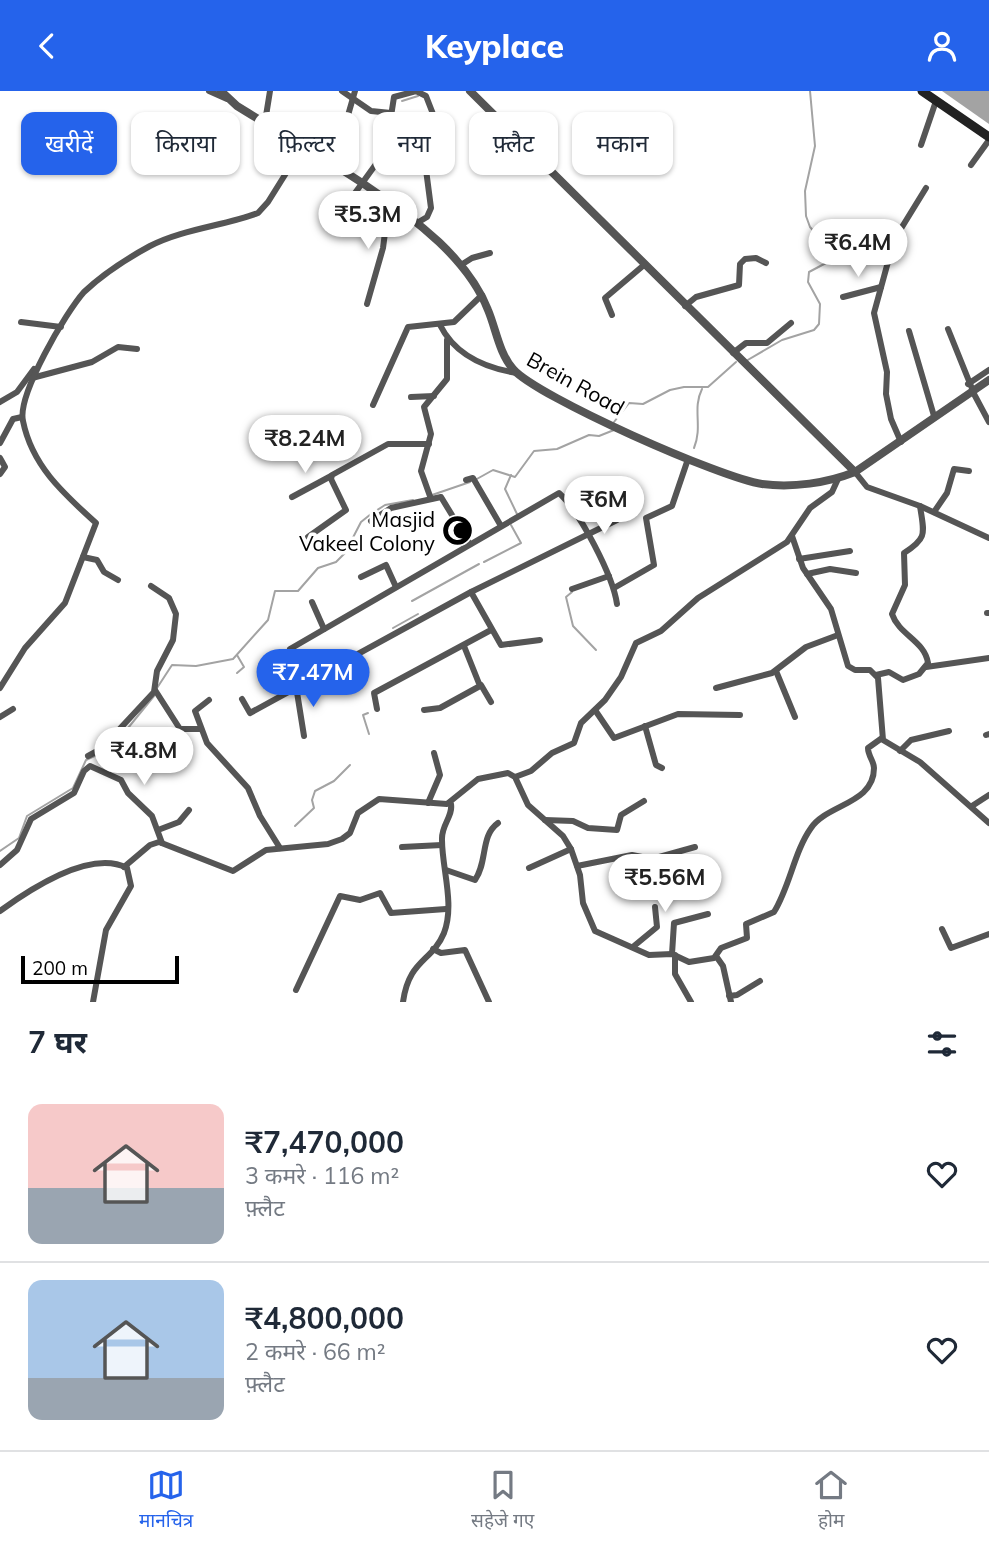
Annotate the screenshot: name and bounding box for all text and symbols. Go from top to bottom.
text: Keyplace [425,26,564,66]
icon: back [28,27,66,65]
icon: person [923,27,961,65]
chip: खरीदें [21,112,117,175]
chip: किराया [131,112,240,175]
chip: फ़िल्टर [254,112,359,175]
chip: नया [373,112,455,175]
chip: फ़्लैट [469,112,558,175]
chip: मकान [572,112,673,175]
pin: ₹5.3M [319,191,417,251]
text: ₹5.3M [334,199,402,228]
pin: ₹6.4M [809,219,907,279]
text: ₹6.4M [824,227,892,256]
street label: Brein Road [523,346,629,420]
pin: ₹8.24M [248,415,362,475]
text: ₹8.24M [265,423,345,452]
pin: ₹6M [570,477,638,536]
text: ₹6M [580,484,628,513]
place label: Masjid Vakeel Colony [299,506,435,556]
mosque icon: Masjid Vakeel Colony [441,514,475,548]
pin: ₹7.47M [256,649,370,709]
text: ₹7.47M [273,657,353,686]
pin: ₹4.8M [95,727,193,787]
text: ₹4.8M [110,735,178,764]
pin: ₹5.56M [608,855,722,914]
text: ₹5.56M [625,862,705,891]
scale bar [21,953,178,985]
text: 200 m [32,956,88,980]
text: 7 घर [28,1023,87,1061]
icon: filters [923,1025,961,1063]
text: ₹7,470,000 [245,1123,404,1161]
icon: home [84,1132,168,1216]
icon: heart [923,1155,961,1193]
text: 3 कमरे · 116 m² [245,1161,399,1190]
text: फ़्लैट [245,1193,285,1222]
text: ₹4,800,000 [245,1299,404,1337]
icon: home [84,1308,168,1392]
icon: heart [923,1331,961,1369]
text: 2 कमरे · 66 m² [245,1337,385,1366]
text: फ़्लैट [245,1369,285,1398]
tab: मानचित्र [139,1466,193,1535]
tab: सहेजे गए [471,1466,534,1535]
tab: होम [812,1466,850,1535]

